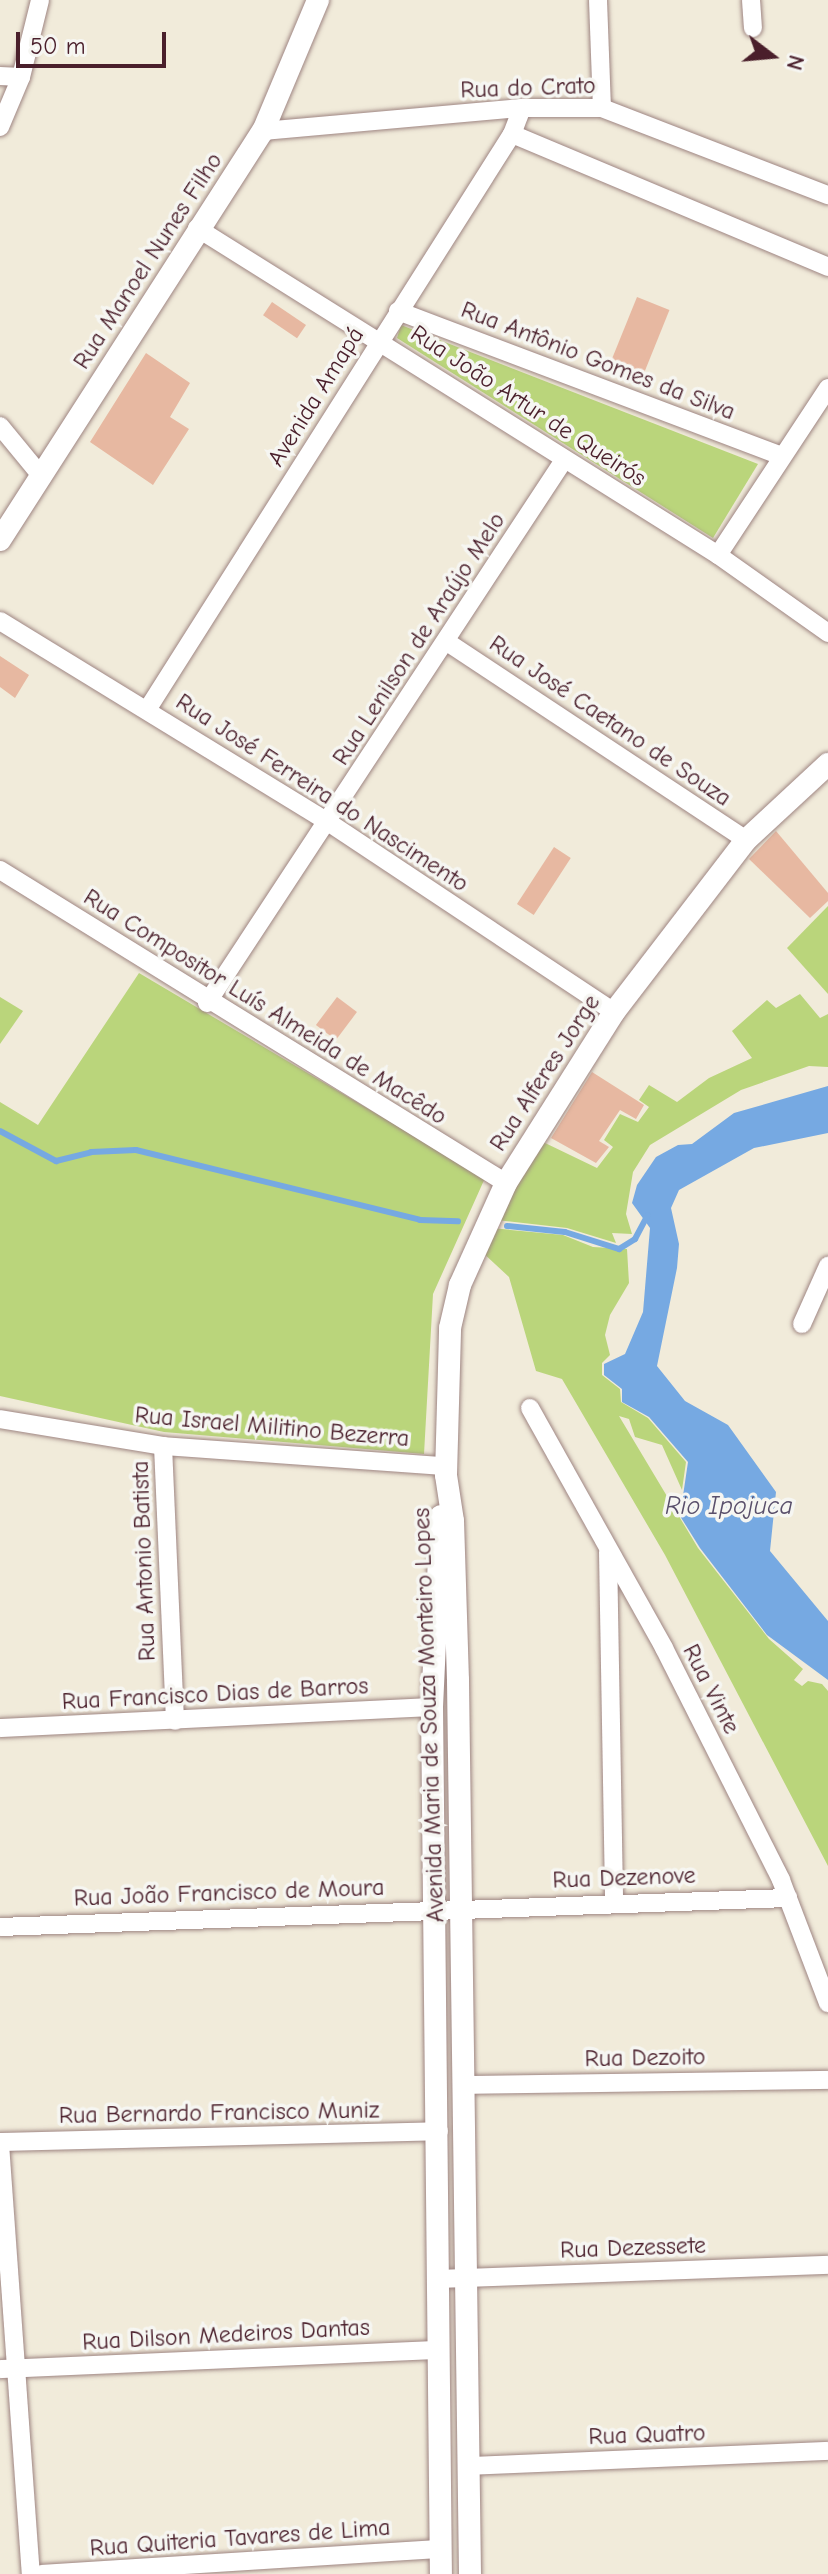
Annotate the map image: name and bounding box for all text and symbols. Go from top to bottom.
scale bar [20,16,170,66]
north arrow [732,16,812,96]
text: 50 m [30,32,86,60]
text: N [781,52,810,73]
street label: Rua do Crato [460,71,596,105]
street label: Rua Manoel Nunes Filho [67,147,229,375]
street label: Rua Antônio Gomes da Silva [457,295,739,427]
street label: Rua João Artur de Queirós [405,319,651,493]
street label: Avenida Amapá [262,322,370,472]
street label: Rua Lenilson de Araújo Melo [326,507,512,771]
street label: Rua José Caetano de Souza [484,629,736,813]
street label: Rua José Ferreira do Nascimento [170,688,474,898]
street label: Rua Compositor Luís Almeida de Macêdo [78,883,452,1131]
street label: Rua Alferes Jorge [484,989,606,1157]
street label: Rua Israel Militino Bezerra [134,1401,410,1453]
street label: Rua Antonio Batista [126,1460,162,1662]
water label: Rio Ipojuca [665,1491,793,1523]
street label: Avenida Maria de Souza Monteiro Lopes [407,1507,451,1923]
street label: Rua Vinte [676,1639,746,1739]
street label: Rua Francisco Dias de Barros [61,1672,369,1716]
street label: Rua Dezenove [552,1861,696,1895]
street label: Rua João Francisco de Moura [73,1873,385,1913]
street label: Rua Dezoito [584,2043,706,2073]
street label: Rua Bernardo Francisco Muniz [58,2096,380,2130]
street label: Rua Dezessete [559,2231,707,2265]
street label: Rua Dilson Medeiros Dantas [81,2313,371,2357]
street label: Rua Quatro [588,2419,706,2451]
street label: Rua Quiteria Tavares de Lima [89,2513,391,2563]

